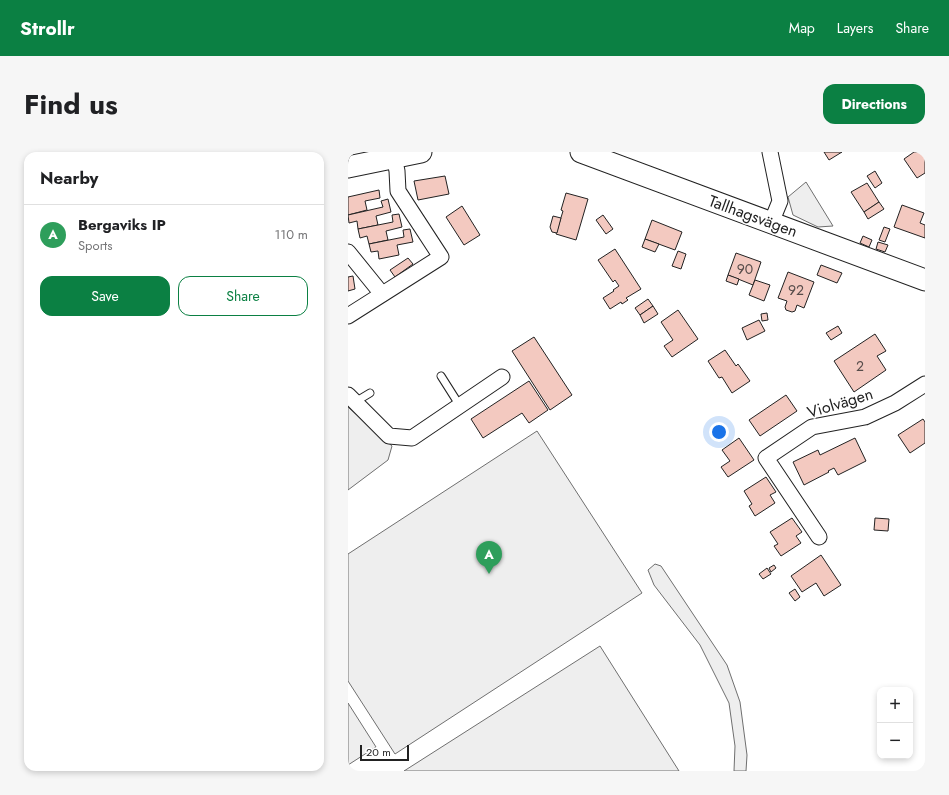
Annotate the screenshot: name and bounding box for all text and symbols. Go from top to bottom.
text: Strollr [20,15,75,42]
text: Map [789,18,815,38]
text: Layers [837,18,873,38]
text: Share [895,18,929,38]
text: Find us [24,84,118,125]
button: Directions [823,84,925,124]
text: Nearby [40,166,98,190]
street label: Tallhagsvägen [705,189,801,243]
text: Bergaviks IP [78,214,166,236]
text: A [48,225,58,244]
text: 110 m [274,225,308,244]
text: Sports [78,236,112,255]
house number: 90 [737,259,753,279]
button: Save [40,276,170,316]
button: Share [178,276,308,316]
house number: 92 [788,280,804,300]
house number: 2 [856,356,864,376]
street label: Violvägen [804,382,876,424]
your location [709,422,729,442]
pin: A [476,541,502,574]
map controls [877,687,913,759]
button: + [877,687,913,723]
button: − [877,723,913,759]
scale bar [360,743,409,762]
text: 20 m [366,744,391,760]

